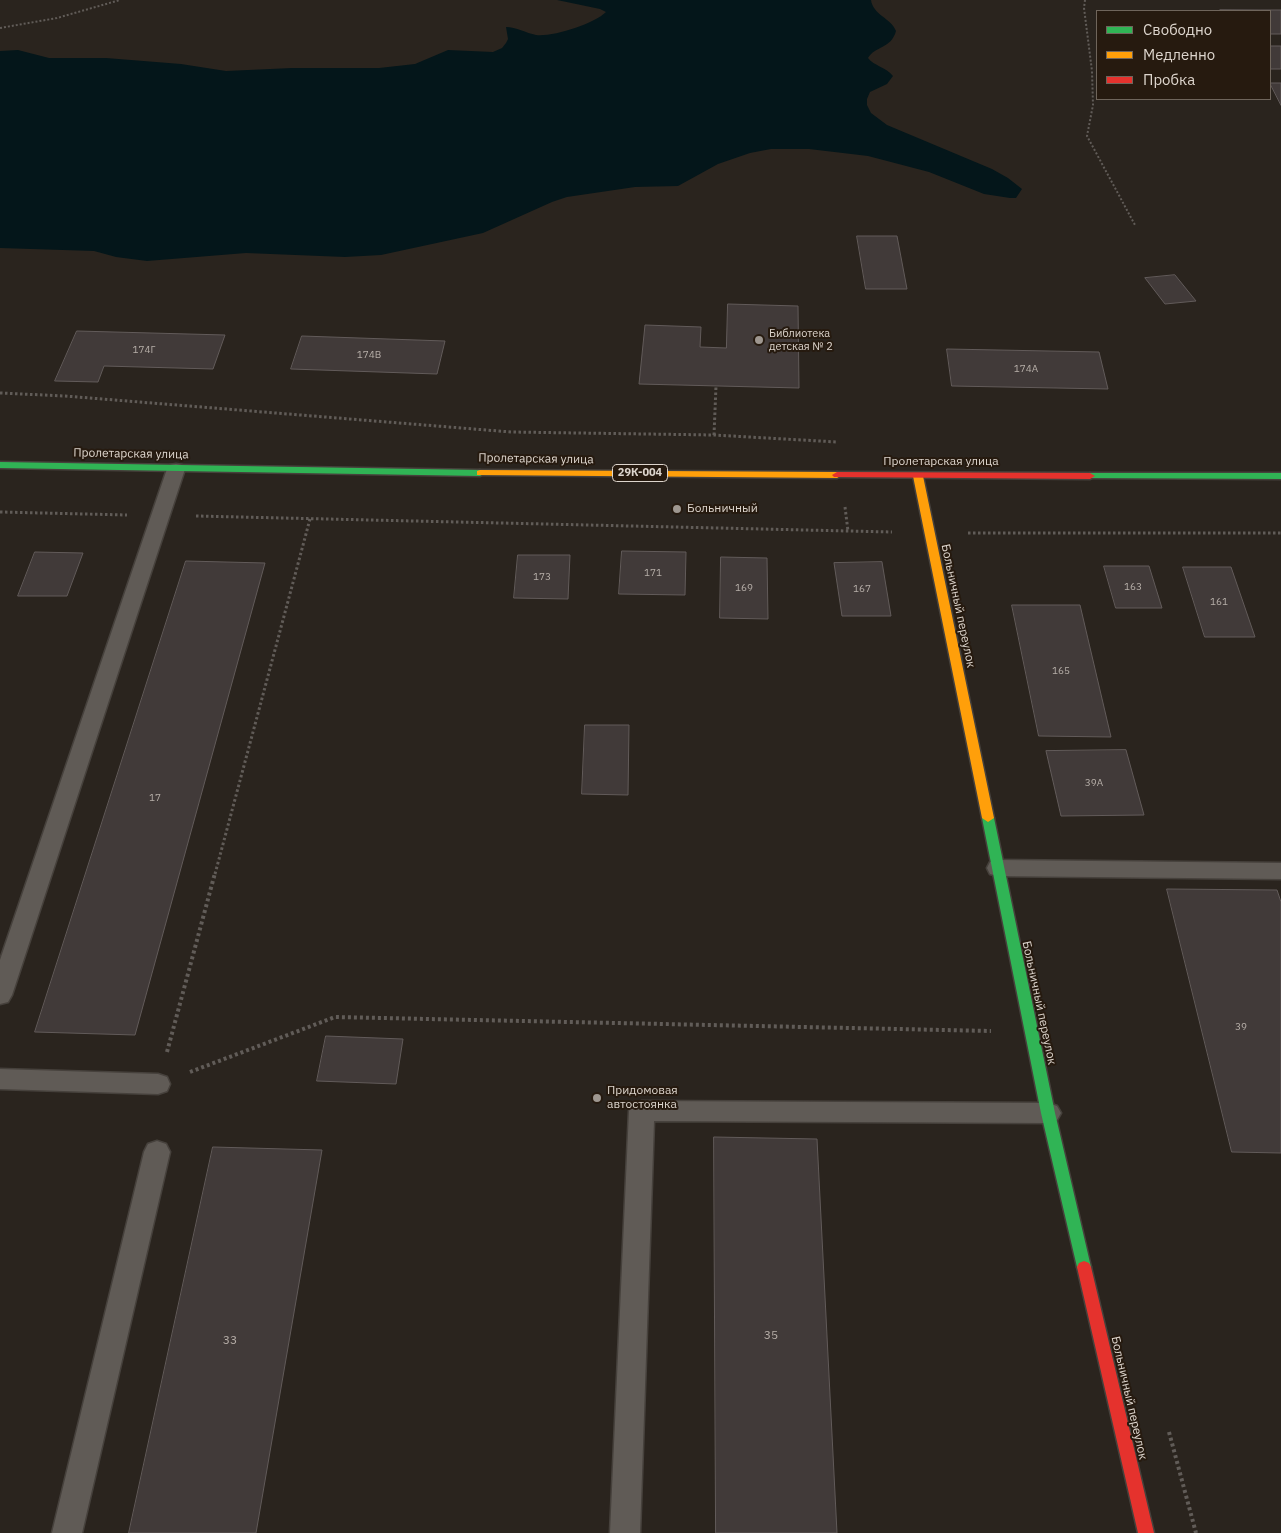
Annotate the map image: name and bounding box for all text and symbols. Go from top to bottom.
legend [1096,10,1271,100]
text: Свободно [1143,20,1212,39]
text: Медленно [1143,45,1215,64]
text: Пробка [1143,70,1195,89]
place label: Библиотека детская № 2 [769,327,833,353]
marker: Библиотека детская № 2 [753,334,765,346]
house number: 174Г [133,344,155,356]
house number: 174В [357,349,381,361]
house number: 174А [1014,363,1038,375]
street label: Пролетарская улица [73,446,189,462]
street label: Пролетарская улица [478,451,594,467]
street label: Пролетарская улица [883,455,999,469]
road number: 29К-004 [612,464,668,482]
place label: Больничный [687,502,758,516]
marker: Больничный [671,503,683,515]
street label: Больничный переулок [938,543,978,669]
house number: 171 [644,567,662,579]
house number: 173 [533,571,551,583]
house number: 163 [1124,581,1142,593]
house number: 169 [735,582,753,594]
house number: 167 [853,583,871,595]
house number: 161 [1210,596,1228,608]
house number: 165 [1052,665,1070,677]
house number: 39А [1085,777,1103,789]
house number: 17 [149,792,161,804]
street label: Больничный переулок [1019,940,1059,1066]
house number: 39 [1235,1021,1247,1033]
place label: Придомовая автостоянка [607,1084,678,1112]
marker: Придомовая автостоянка [591,1092,603,1104]
house number: 35 [764,1329,778,1343]
house number: 33 [223,1334,237,1348]
street label: Больничный переулок [1108,1335,1150,1461]

